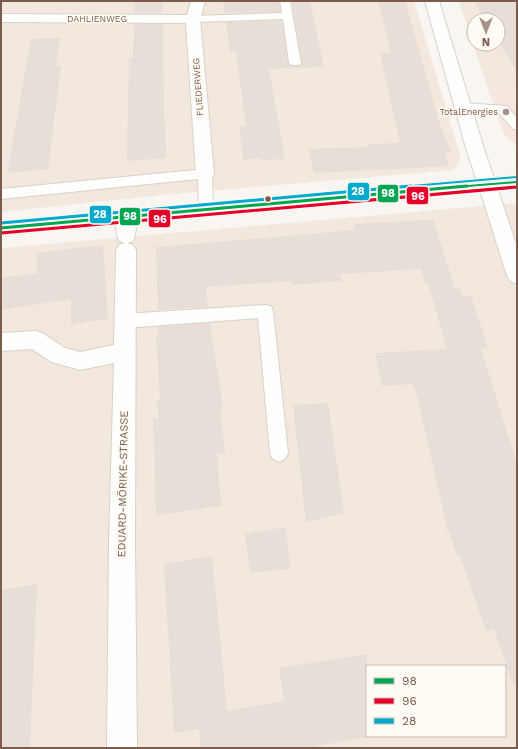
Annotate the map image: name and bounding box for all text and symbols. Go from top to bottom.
north arrow [466,12,506,52]
street label: DAHLIENWEG [67,14,127,24]
text: N [482,35,490,48]
street label: FLIEDERWEG [191,58,205,116]
place label: TotalEnergies [440,107,498,117]
marker: TotalEnergies [501,107,511,117]
line badge: 28 [347,182,370,201]
line badge: 98 [377,184,399,203]
text: 28 [351,185,365,198]
line badge: 96 [406,186,429,205]
text: 98 [381,187,395,200]
text: 96 [411,190,425,203]
unlabelled marker [263,194,273,204]
line badge: 28 [89,205,112,224]
line badge: 98 [119,207,141,226]
text: 28 [93,208,107,221]
line badge: 96 [148,209,171,228]
text: 98 [123,210,137,223]
text: 96 [153,213,167,226]
street label: EDUARD-MÖRIKE-STRASSE [114,410,131,558]
legend [366,665,506,737]
text: 98 [402,674,417,688]
text: 96 [402,694,417,708]
text: 28 [402,714,416,728]

